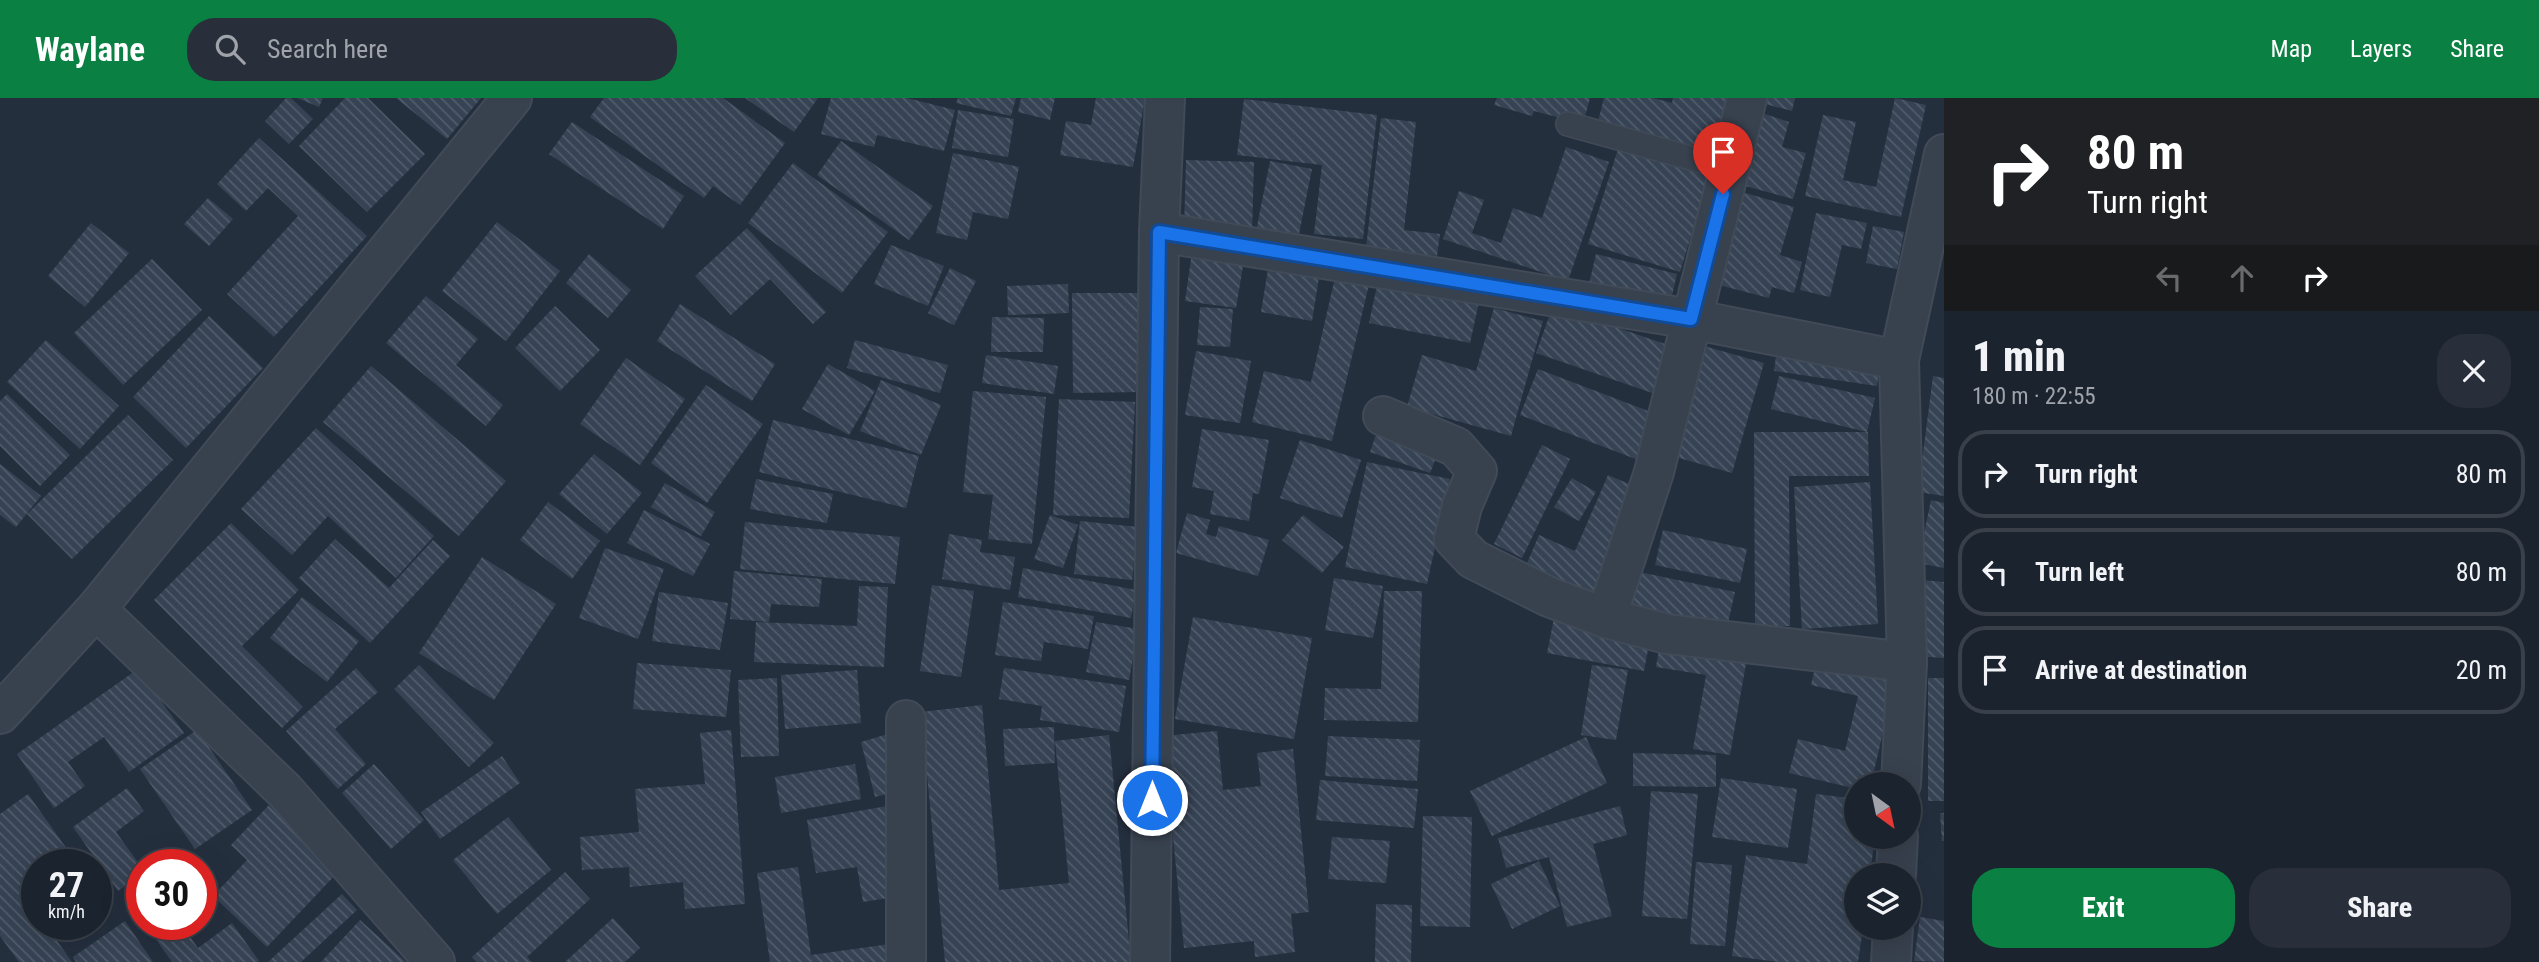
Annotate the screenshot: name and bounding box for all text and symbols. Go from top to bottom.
search box [187,18,677,81]
text: Waylane [35,30,145,69]
icon: search [211,30,249,68]
text: Search here [267,34,388,64]
text: Map [2271,35,2312,63]
text: Layers [2350,35,2412,63]
text: Share [2450,35,2504,63]
pin [1693,122,1753,194]
text: 80 m [2087,124,2184,181]
icon: right [1972,126,2063,217]
icon: arrive [1704,133,1742,171]
text: Turn right [2087,183,2208,221]
icon: left [2150,259,2188,297]
icon: ahead [2223,259,2261,297]
icon: right [2296,259,2334,297]
text: 1 min [1972,332,2066,381]
button: close [2437,334,2511,408]
text: 180 m · 22:55 [1972,383,2096,410]
icon: right [1976,455,2014,493]
text: Turn right [2035,459,2137,489]
text: 80 m [2456,459,2507,489]
icon: left [1976,553,2014,591]
text: Turn left [2035,557,2124,587]
text: 80 m [2456,557,2507,587]
icon: arrive [1976,651,2014,689]
text: Arrive at destination [2035,655,2247,685]
text: 20 m [2456,655,2507,685]
position arrow [1115,763,1189,837]
north arrow [1844,772,1922,849]
map controls [1844,772,1921,940]
speed limit sign: 30 [126,849,217,940]
button: layers [1844,863,1921,940]
text: 27 [49,865,84,906]
button: Exit [1972,868,2235,948]
button: Share [2249,868,2511,948]
text: km/h [48,901,85,922]

